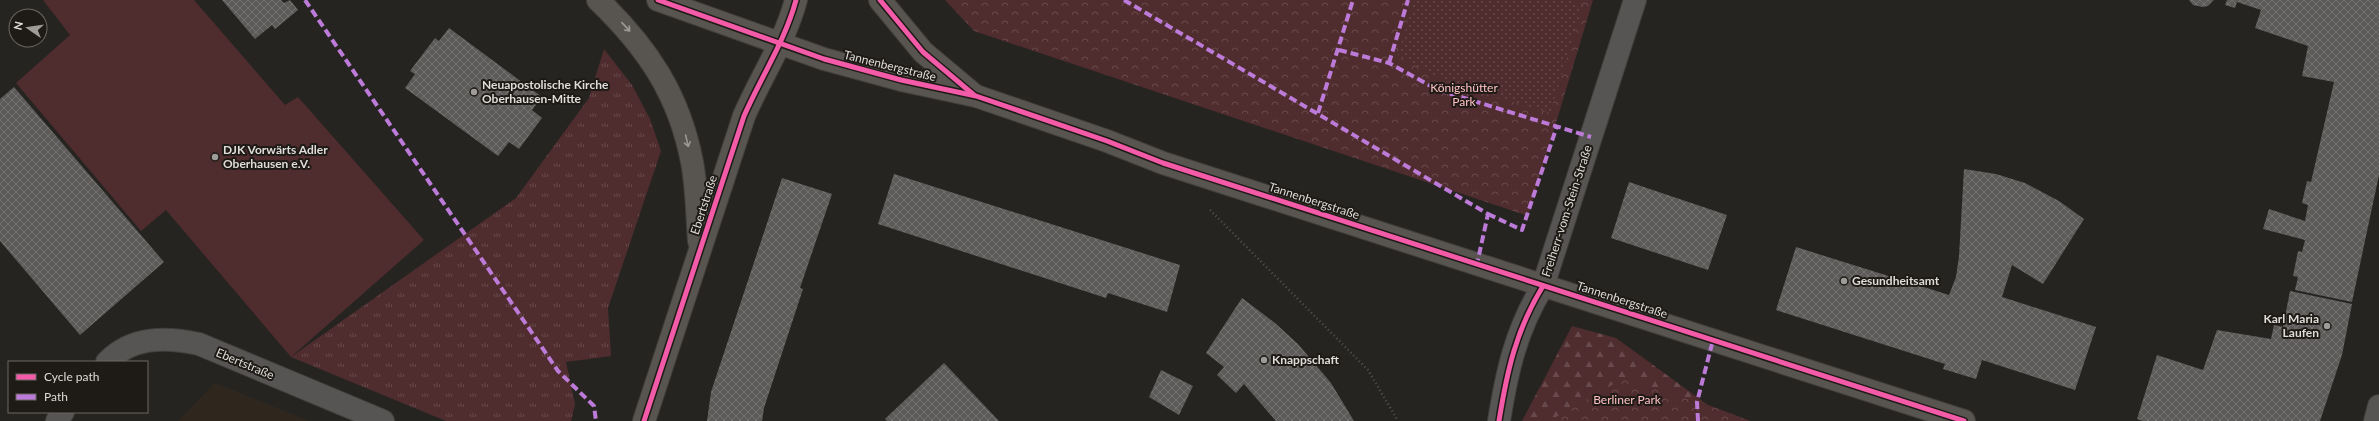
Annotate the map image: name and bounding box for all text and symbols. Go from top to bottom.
north arrow [8,8,48,48]
text: N [10,20,25,31]
one-way arrow [621,22,630,32]
street label: Tannenbergstraße [842,47,938,84]
place label: Neuapostolische Kirche Oberhausen-Mitte [482,77,609,106]
park label: Königshütter Park [1430,80,1498,109]
marker: Neuapostolische Kirche Oberhausen-Mitte [469,87,479,97]
one-way arrow [684,134,691,147]
place label: DJK Vorwärts Adler Oberhausen e.V. [223,142,328,171]
street label: Freiherr-vom-Stein-Straße [1538,143,1595,279]
marker: DJK Vorwärts Adler Oberhausen e.V. [210,152,220,162]
street label: Ebertstraße [687,173,720,236]
street label: Tannenbergstraße [1267,179,1361,222]
place label: Gesundheitsamt [1852,273,1940,288]
marker: Gesundheitsamt [1839,276,1849,286]
street label: Tannenbergstraße [1575,278,1669,321]
place label: Karl Maria Laufen [2263,311,2319,340]
marker: Karl Maria Laufen [2322,321,2332,331]
street label: Ebertstraße [214,345,276,382]
place label: Knappschaft [1272,352,1340,367]
marker: Knappschaft [1259,355,1269,365]
legend [8,361,148,413]
text: Cycle path [44,369,99,384]
text: Path [44,389,68,404]
park label: Berliner Park [1593,392,1662,407]

